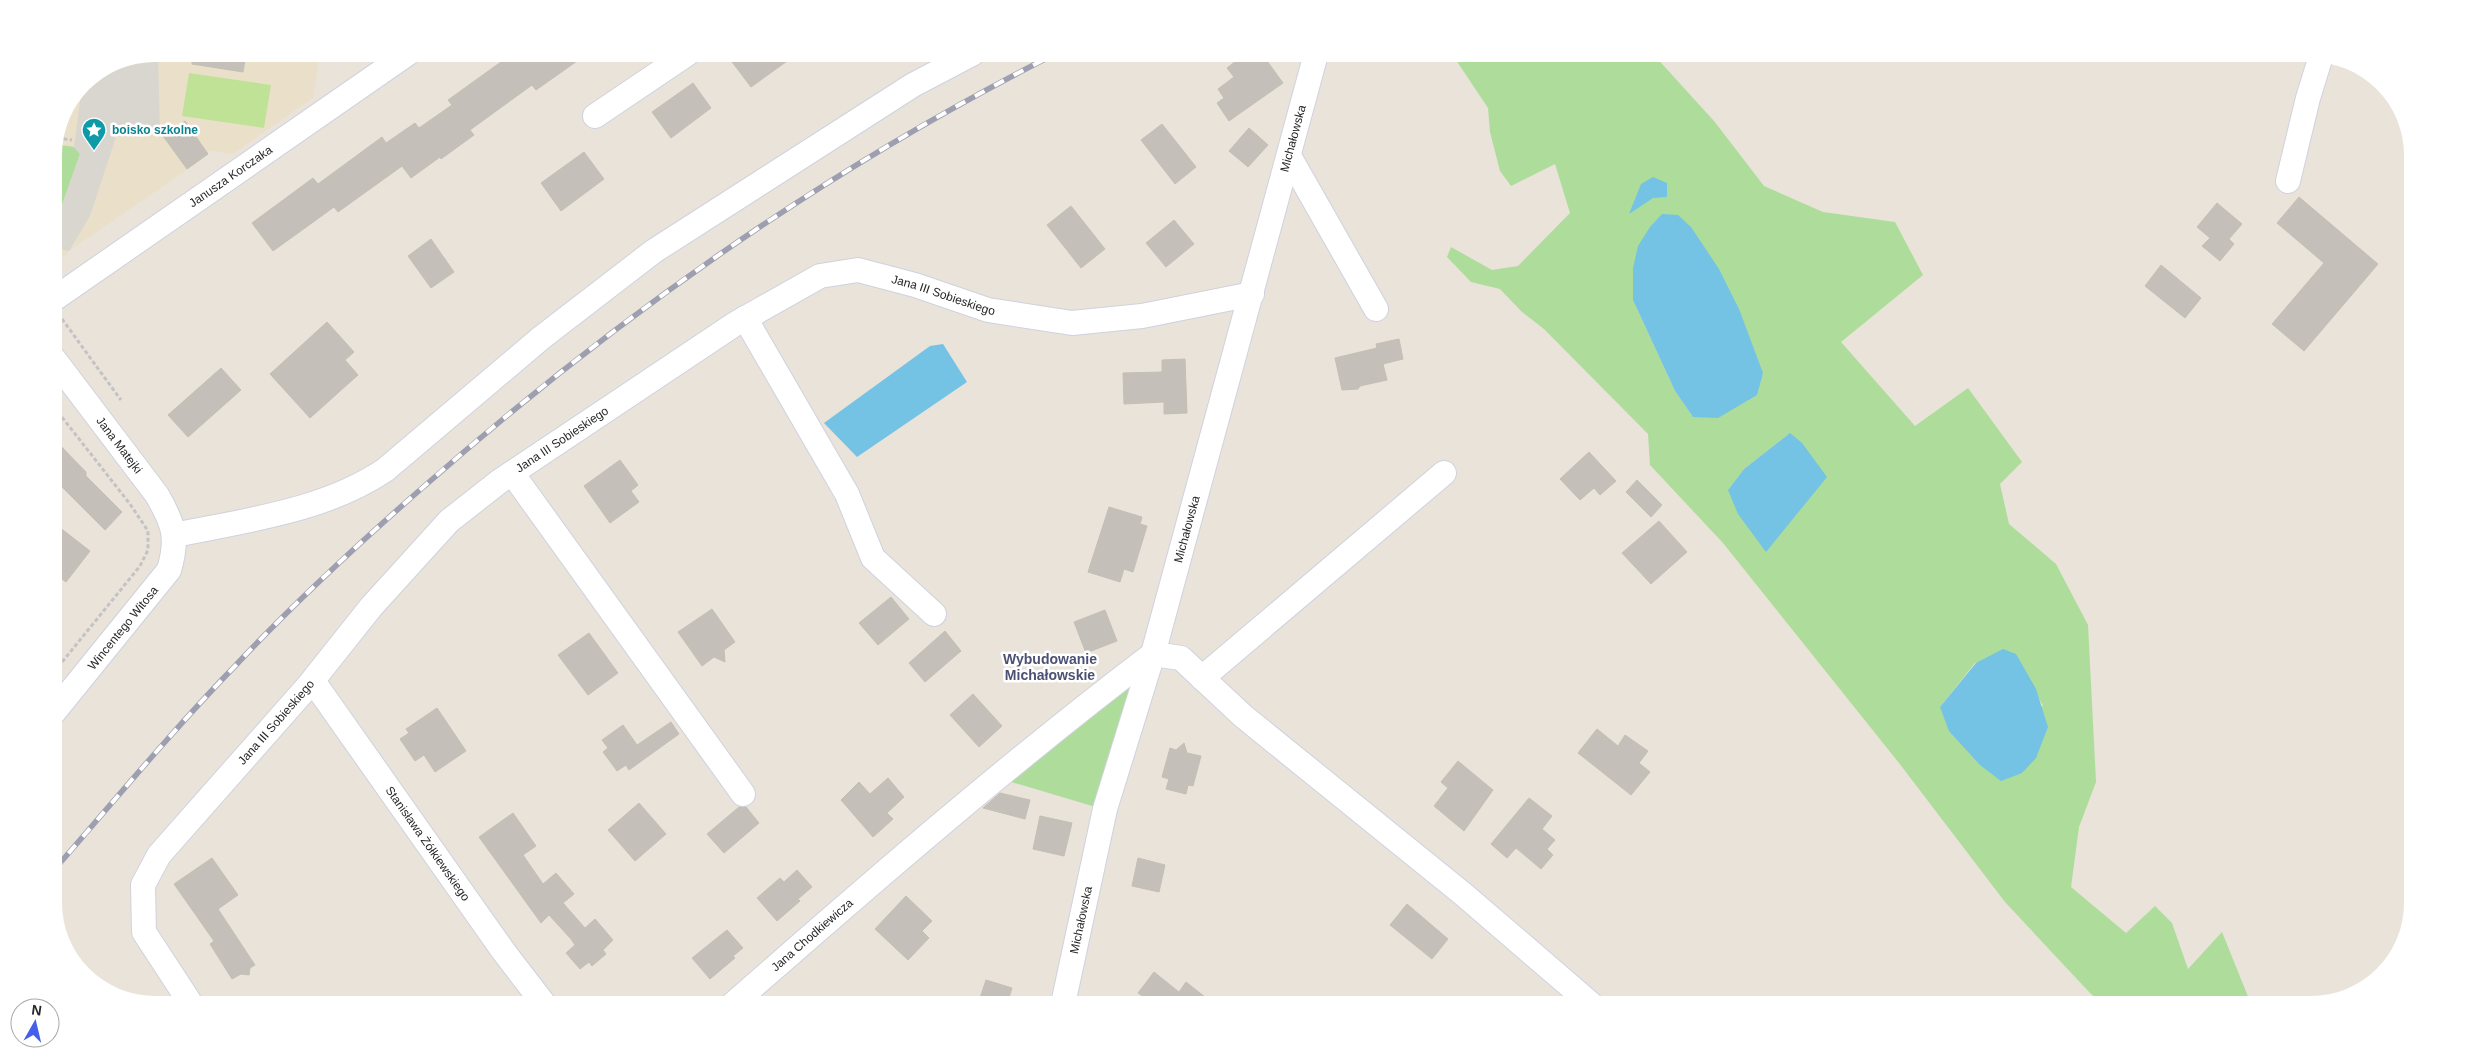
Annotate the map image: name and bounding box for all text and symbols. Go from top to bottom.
street label: Michałowska [1277,103,1309,173]
place icon: boisko szkolne [81,117,107,151]
place label: boisko szkolne [112,123,198,137]
street label: Janusza Korczaka [186,142,275,210]
street label: Jana III Sobieskiego [890,272,996,318]
street label: Jana III Sobieskiego [513,403,611,475]
street label: Jana Matejki [93,414,145,476]
street label: Michałowska [1171,494,1203,564]
street label: Wincentego Witosa [85,583,161,673]
district label: Wybudowanie Michałowskie [1003,651,1097,683]
street label: Jana III Sobieskiego [235,677,317,767]
street label: Stanisława Żółkiewskiego [382,784,473,904]
street label: Michałowska [1067,885,1095,955]
street label: Jana Chodkiewicza [768,896,856,974]
north arrow [10,998,60,1048]
text: N [31,1001,43,1019]

